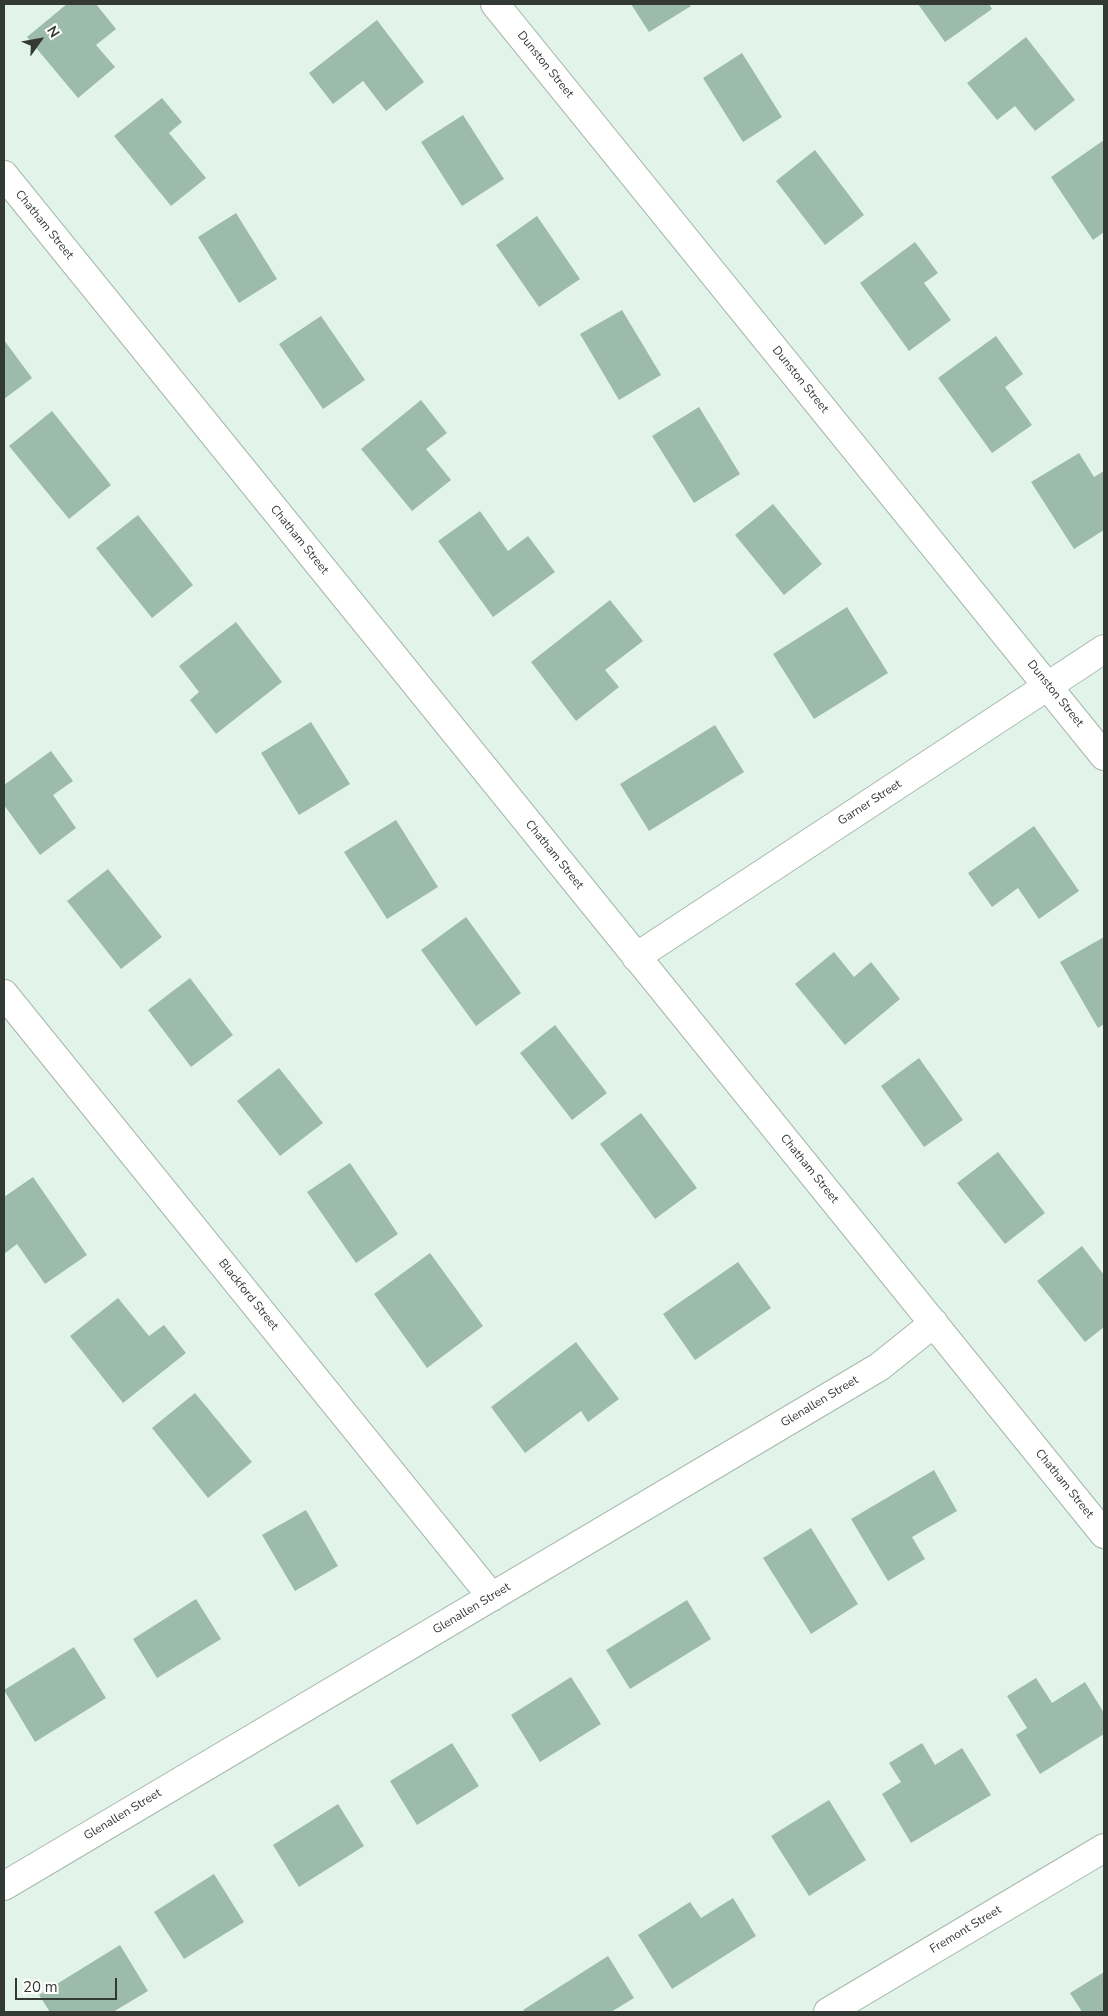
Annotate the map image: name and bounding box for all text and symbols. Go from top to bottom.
north arrow [15,15,65,65]
text: N [42,22,64,41]
street label: Dunston Street [514,29,576,101]
street label: Chatham Street [12,188,76,262]
street label: Dunston Street [769,344,831,416]
street label: Chatham Street [267,503,331,577]
street label: Dunston Street [1024,658,1086,730]
street label: Garner Street [836,777,904,829]
street label: Chatham Street [522,818,586,892]
street label: Chatham Street [777,1132,841,1206]
street label: Blackford Street [215,1257,281,1333]
street label: Glenallen Street [779,1373,861,1431]
street label: Chatham Street [1032,1447,1096,1521]
street label: Glenallen Street [431,1580,513,1638]
street label: Glenallen Street [82,1786,164,1844]
street label: Fremont Street [928,1903,1004,1957]
scale bar [18,1968,120,2000]
text: 20 m [23,1977,58,1997]

